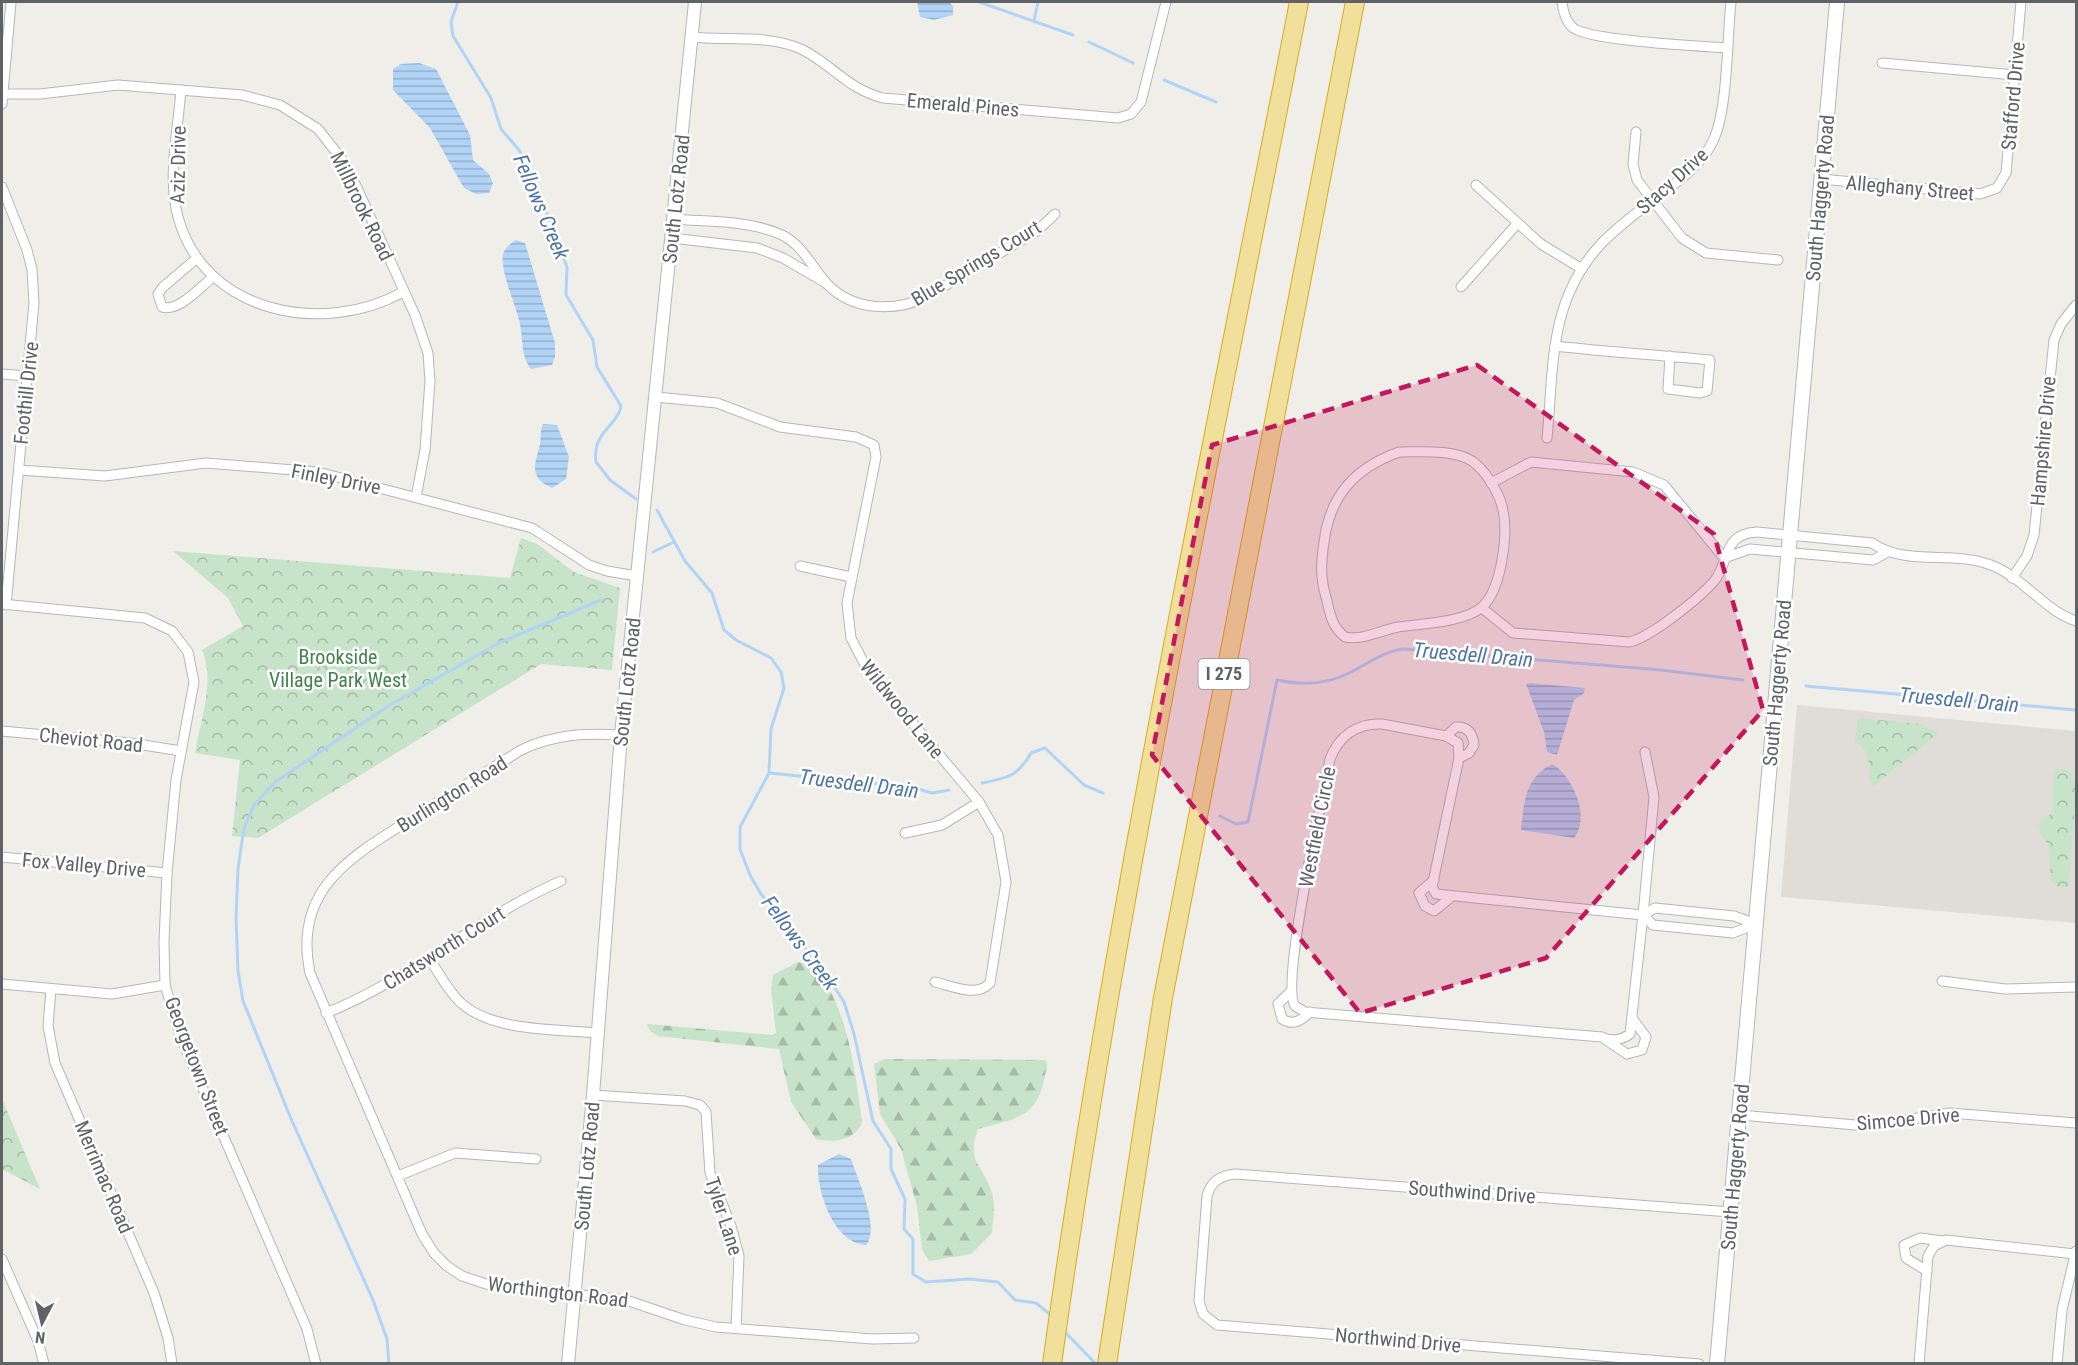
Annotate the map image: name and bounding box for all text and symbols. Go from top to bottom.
street label: Stafford Drive [1996,41,2030,151]
street label: Emerald Pines [906,88,1020,122]
street label: South Haggerty Road [1801,114,1839,282]
street label: Aziz Drive [165,126,191,204]
street label: South Lotz Road [657,133,695,265]
street label: Stacy Drive [1631,143,1713,219]
street label: Millbrook Road [325,147,399,265]
water label: Fellows Creek [508,151,574,264]
street label: Alleghany Street [1845,170,1975,206]
street label: Blue Springs Court [907,215,1045,311]
street label: Foothill Drive [9,340,43,446]
street label: Hampshire Drive [2025,375,2061,507]
street label: Finley Drive [289,459,383,499]
street label: South Haggerty Road [1758,599,1796,767]
street label: South Lotz Road [608,616,646,748]
water label: Truesdell Drain [1412,638,1534,672]
park label: Brookside Village Park West [269,645,407,692]
street label: Wildwood Lane [855,655,949,763]
road number: I 275 [1198,659,1250,689]
water label: Truesdell Drain [1898,683,2020,717]
street label: Cheviot Road [38,723,144,757]
street label: Burlington Road [392,751,512,837]
water label: Truesdell Drain [798,765,920,803]
street label: Westfield Circle [1294,765,1340,889]
street label: Fox Valley Drive [21,848,147,882]
water label: Fellows Creek [757,891,844,996]
street label: Chatsworth Court [379,901,509,995]
street label: Georgetown Street [160,993,234,1139]
street label: South Haggerty Road [1716,1083,1754,1251]
street label: South Lotz Road [569,1101,605,1231]
street label: Simcoe Drive [1856,1103,1960,1135]
street label: Merrimac Road [70,1117,138,1237]
street label: Tyler Lane [700,1174,748,1258]
street label: Southwind Drive [1408,1176,1536,1208]
street label: Worthington Road [486,1271,630,1313]
north arrow [12,1293,72,1353]
street label: Northwind Drive [1334,1323,1462,1357]
text: N [34,1327,46,1347]

